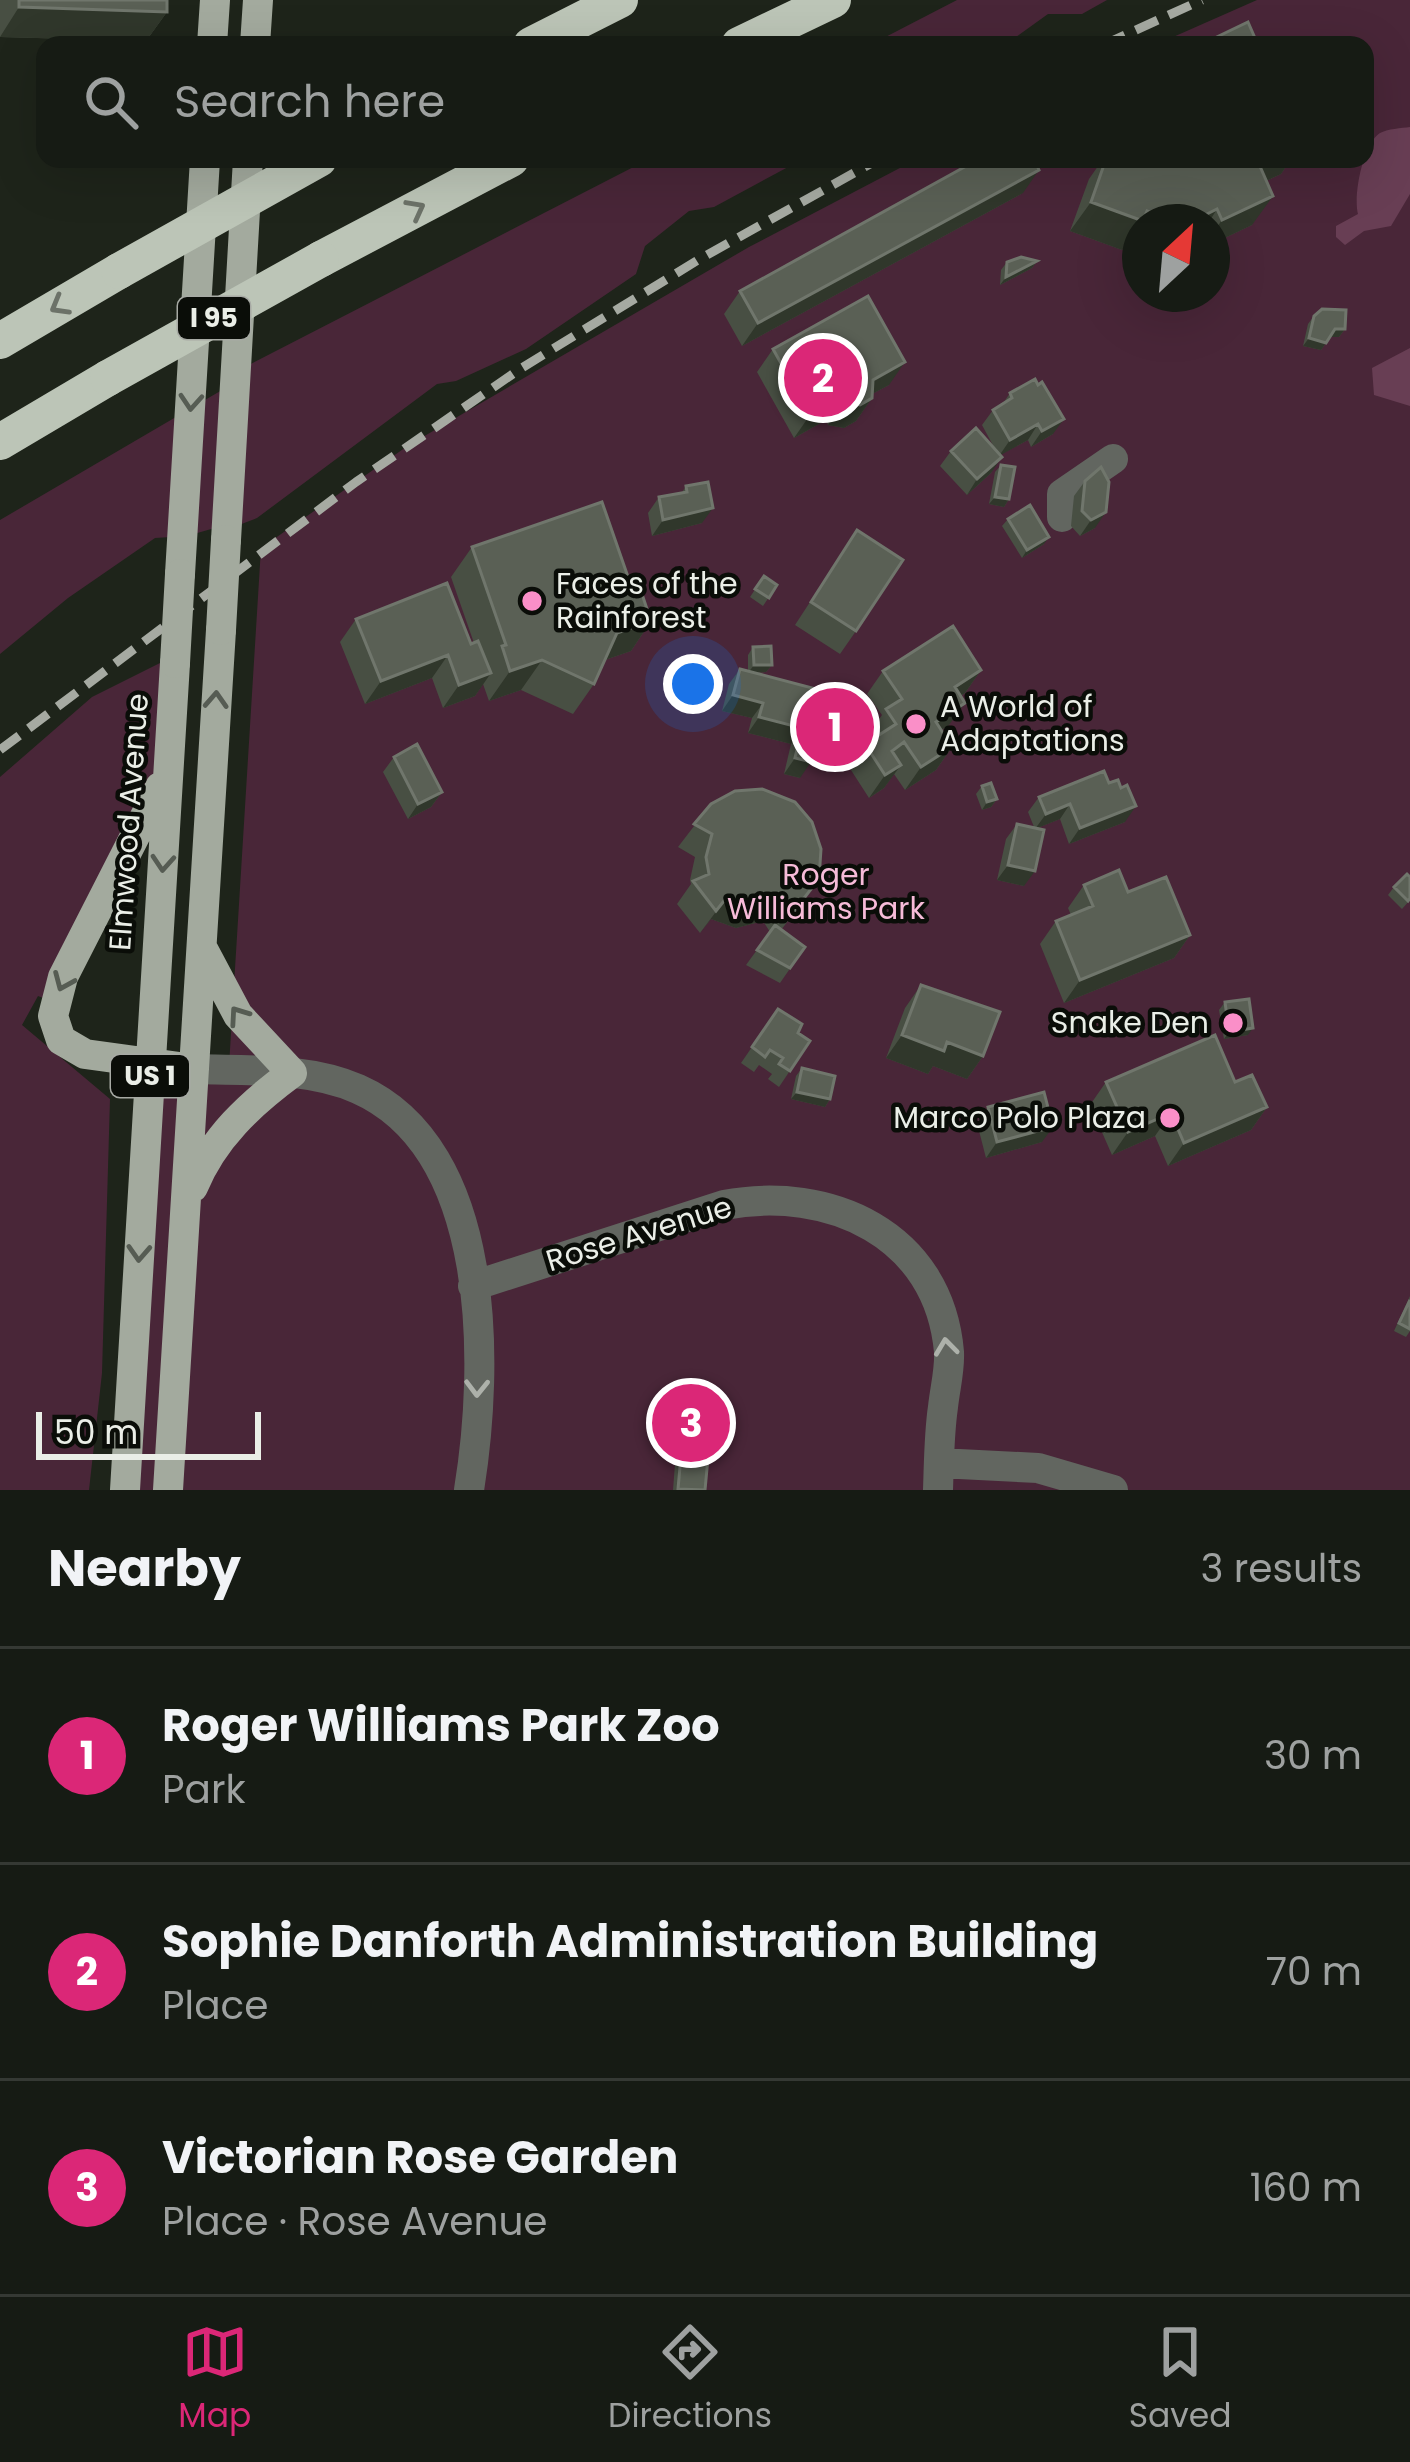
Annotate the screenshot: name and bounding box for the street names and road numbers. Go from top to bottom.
road number: I 95 [178,297,250,339]
street label: Elmwood Avenue [98,692,159,952]
road number: US 1 [111,1055,189,1097]
street label: Rose Avenue [541,1185,737,1282]

